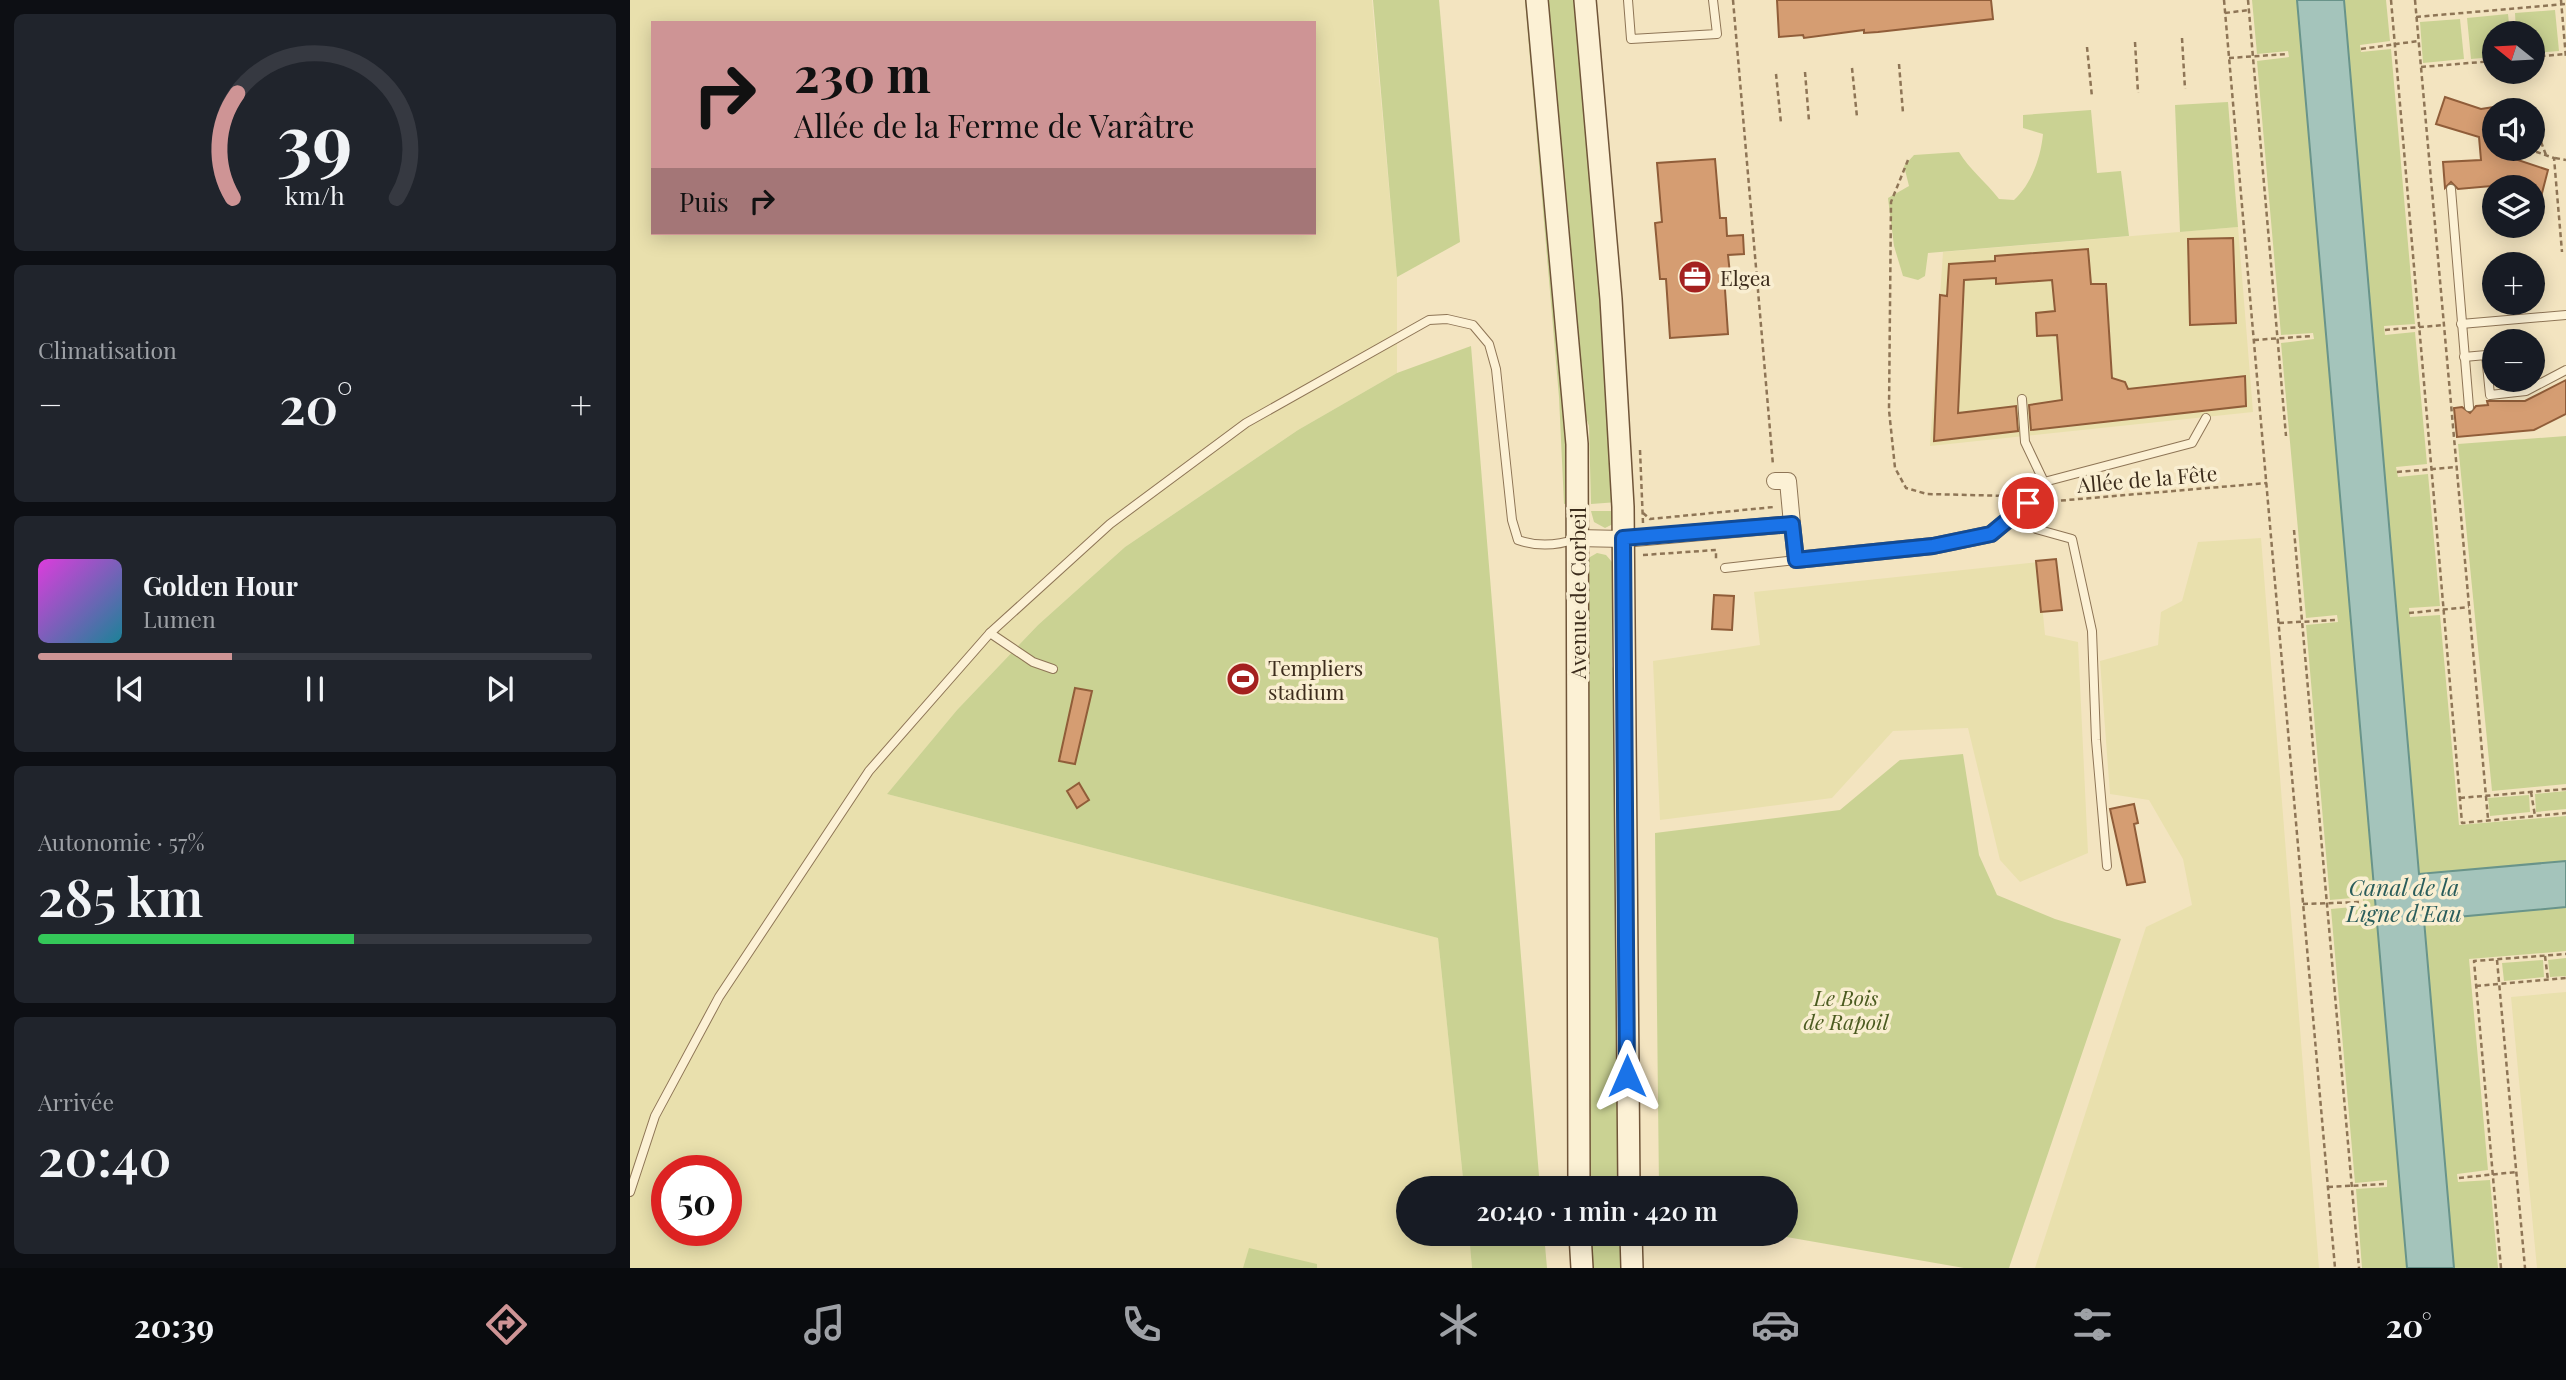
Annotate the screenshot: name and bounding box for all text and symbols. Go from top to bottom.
north arrow [2482,21,2544,84]
map controls [2482,21,2545,392]
text: 230 m [794,40,931,105]
icon: right [679,49,770,140]
text: 39 [277,90,353,187]
button: sound [2482,98,2545,161]
text: Allée de la Ferme de Varâtre [794,103,1195,146]
button: layers [2482,175,2545,238]
text: km/h [285,178,345,211]
icon: right [743,182,781,220]
text: Puis [679,184,729,219]
button: + [2482,252,2545,315]
office icon: Elgea [1676,258,1714,296]
place label: Elgea [1720,263,1771,291]
button: − [2482,329,2545,392]
text: Climatisation [38,334,177,365]
text: 20° [279,369,353,438]
text: − [38,378,63,429]
text: + [570,378,592,429]
street label: Allée de la Fête [2075,458,2218,498]
pin [1998,473,2058,533]
icon: arrive [2009,484,2047,522]
street label: Avenue de Corbeil [1563,507,1591,680]
text: Golden Hour [143,568,298,603]
text: Lumen [143,603,216,634]
place label: Templiers stadium [1268,653,1363,705]
sports icon: Templiers stadium [1224,660,1262,698]
icon: previous [111,670,149,708]
icon: pause [296,670,334,708]
icon: next [481,670,519,708]
text: Autonomie · 57% [38,826,205,857]
text: 285 km [38,861,203,930]
water label: Canal de la Ligne d'Eau [2345,871,2462,928]
park label: Le Bois de Rapoil [1804,983,1890,1035]
position arrow [1590,1039,1664,1113]
text: Arrivée [38,1086,114,1117]
text: 20:40 [38,1121,171,1190]
speed limit sign: 50 [651,1155,742,1246]
text: 20:40 · 1 min · 420 m [1476,1193,1718,1228]
icon: directions [482,1300,531,1349]
icon: music [800,1300,849,1349]
icon: phone [1117,1300,1166,1349]
icon: climate [1434,1300,1483,1349]
icon: car [1751,1300,1800,1349]
icon: filters [2068,1300,2117,1349]
text: 20:39 [134,1303,214,1346]
text: 20° [2386,1303,2432,1346]

